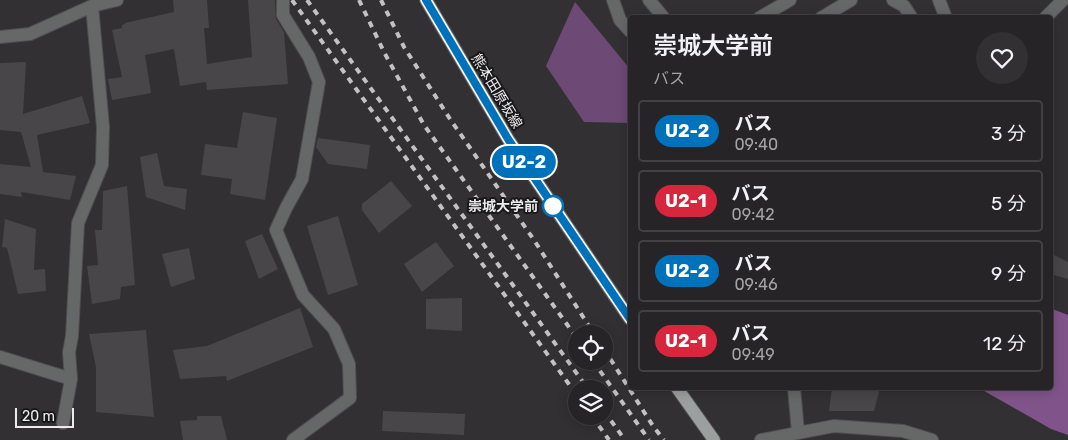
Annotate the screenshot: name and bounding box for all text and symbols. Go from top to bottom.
text: 崇城大学前 [653,32,773,60]
button: heart [976,32,1028,84]
street label: 熊本田原坂線 [468,51,525,132]
text: バス [653,69,685,88]
text: バス [734,112,772,135]
text: U2-2 [665,120,709,142]
text: 3 分 [991,122,1026,145]
text: 09:40 [734,135,778,154]
line badge: U2-2 [489,146,559,178]
text: U2-2 [502,151,546,173]
text: バス [732,182,770,205]
text: U2-1 [665,190,707,212]
text: 5 分 [991,192,1026,215]
marker: 崇城大学前 [542,195,564,217]
place label: 崇城大学前 [468,198,538,215]
text: 09:42 [732,205,775,224]
text: バス [734,252,772,275]
text: U2-2 [665,260,709,282]
text: 9 分 [991,262,1026,285]
text: 09:46 [734,275,778,294]
text: バス [732,322,770,345]
map controls [568,325,613,425]
button: locate [568,325,613,370]
text: U2-1 [665,330,707,352]
text: 12 分 [983,332,1026,355]
text: 09:49 [732,345,775,364]
button: layers [568,380,613,425]
scale bar [15,405,74,428]
text: 20 m [22,408,55,425]

